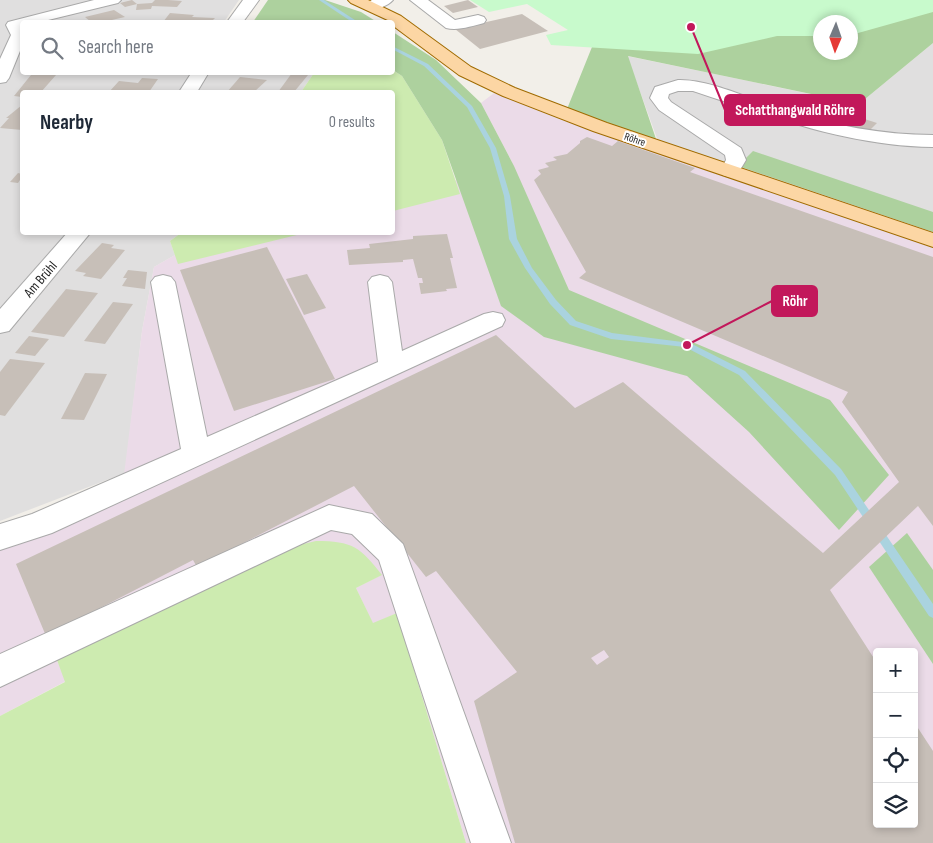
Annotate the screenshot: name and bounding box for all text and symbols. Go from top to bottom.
north arrow [813,15,858,60]
search box [20,20,395,75]
icon: search [38,34,66,62]
text: Search here [78,36,154,59]
callout: Schatthangwald Röhre [725,95,865,125]
text: Schatthangwald Röhre [735,101,855,120]
text: Nearby [40,110,93,135]
text: 0 results [329,113,375,132]
street label: Röhre [622,130,647,149]
street label: Am Brühl [19,258,61,302]
callout: Röhr [772,286,817,316]
text: Röhr [782,292,808,311]
map controls [873,648,918,828]
button: + [873,648,918,693]
button: − [873,693,918,738]
button: locate [873,738,918,783]
button: layers [873,783,918,828]

